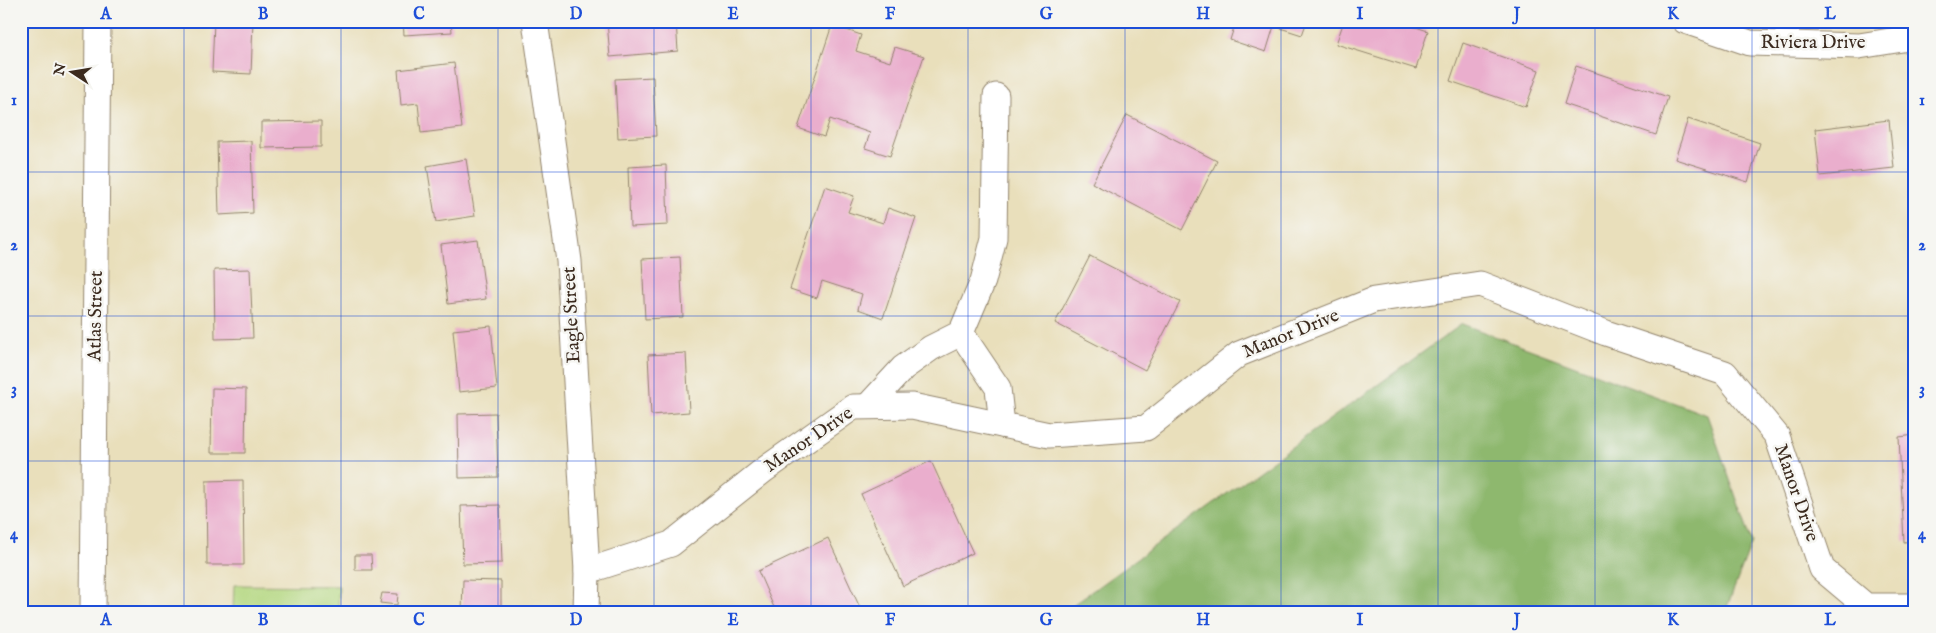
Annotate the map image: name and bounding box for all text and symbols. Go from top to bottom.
text: A [100,5,113,25]
text: B [258,5,269,25]
text: C [413,5,425,25]
text: D [570,5,583,25]
text: E [727,5,739,25]
text: F [885,5,896,25]
text: G [1040,5,1053,25]
text: H [1196,5,1210,25]
text: I [1357,5,1364,25]
text: J [1512,5,1521,25]
text: K [1667,5,1680,25]
text: L [1824,5,1836,25]
street label: Riviera Drive [1760,31,1866,55]
north arrow [48,48,98,98]
text: N [50,62,70,78]
text: 1 [11,91,17,111]
text: 1 [1919,91,1925,111]
text: 2 [10,236,18,256]
text: 2 [1918,236,1926,256]
street label: Eagle Street [557,266,587,364]
street label: Atlas Street [83,270,109,363]
street label: Manor Drive [1239,304,1343,364]
text: 3 [11,380,17,400]
text: 3 [1919,380,1925,400]
street label: Manor Drive [760,401,858,478]
street label: Manor Drive [1768,441,1824,545]
text: 4 [10,525,19,545]
text: 4 [1918,525,1927,545]
text: A [100,611,113,631]
text: B [258,611,269,631]
text: C [413,611,425,631]
text: D [570,611,583,631]
text: E [727,611,739,631]
text: F [885,611,896,631]
text: G [1040,611,1053,631]
text: H [1196,611,1210,631]
text: I [1357,611,1364,631]
text: J [1512,611,1521,631]
text: K [1667,611,1680,631]
text: L [1824,611,1836,631]

